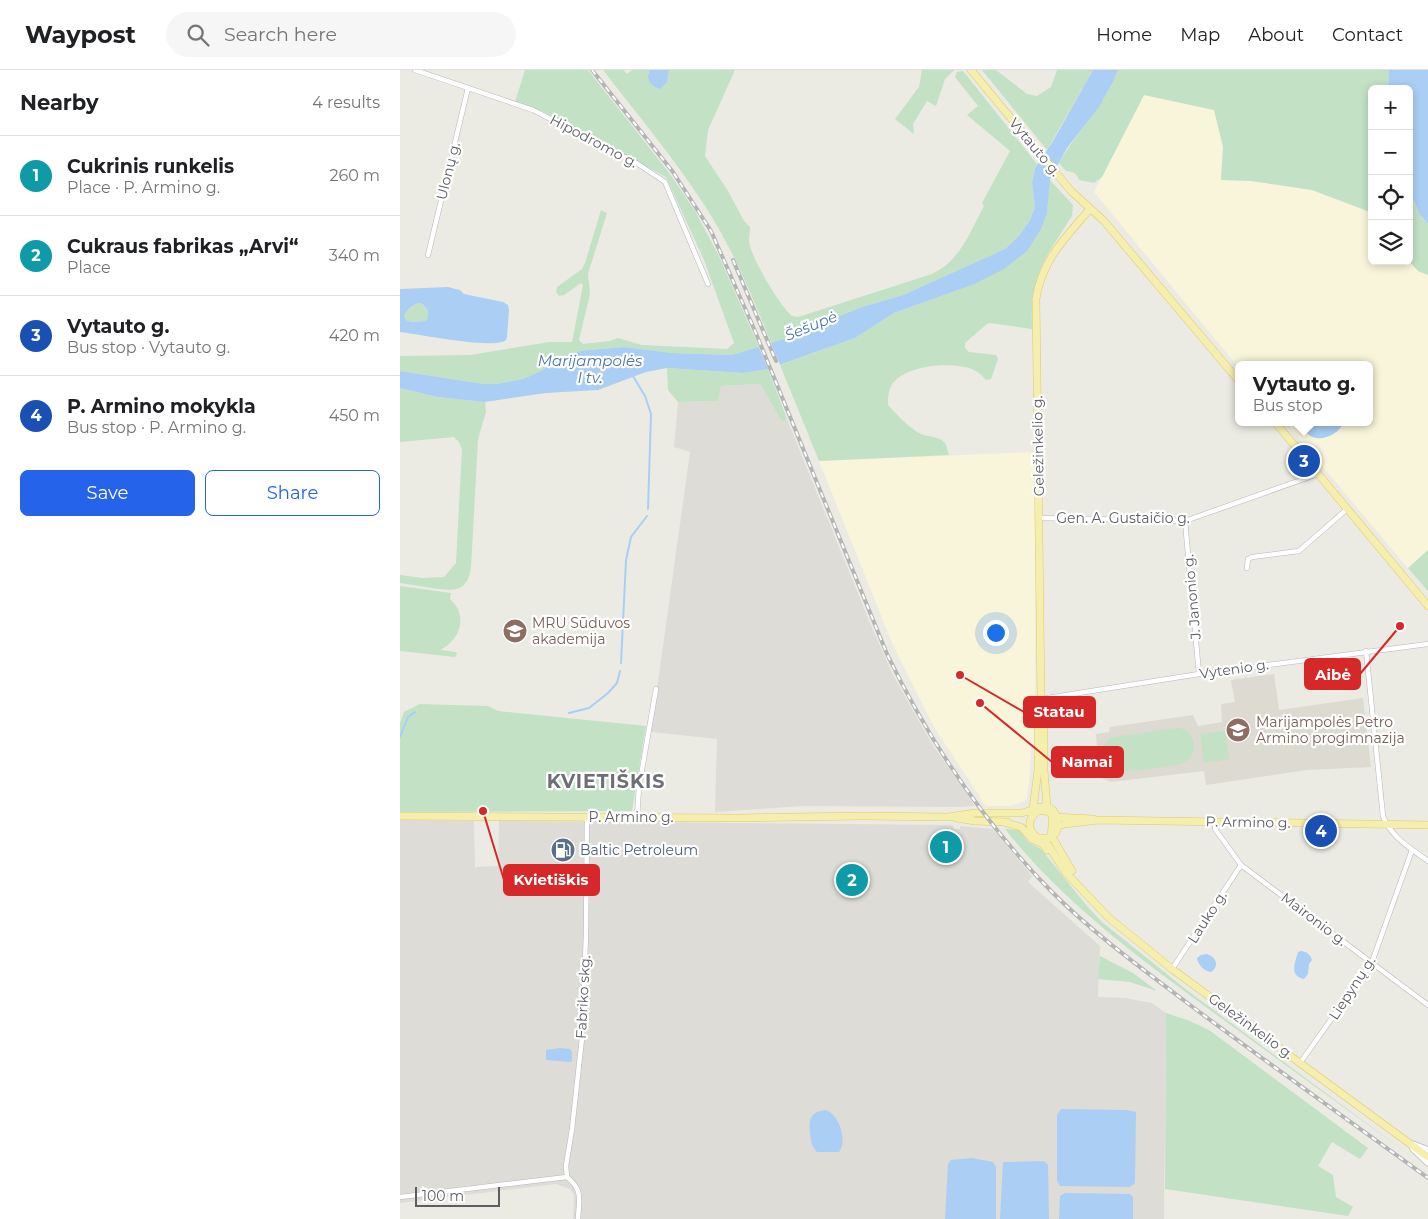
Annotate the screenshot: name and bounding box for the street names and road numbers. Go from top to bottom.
street label: Hipodromo g. [547,110,641,172]
street label: Vytauto g. [1005,114,1065,180]
street label: Ulonų g. [432,140,464,202]
street label: Geležinkelio g. [1028,395,1048,497]
street label: Gen. A. Gustaičio g. [1056,509,1190,527]
street label: J. Janonio g. [1179,554,1205,641]
street label: Vytenio g. [1198,655,1270,683]
street label: P. Armino g. [589,808,673,826]
street label: P. Armino g. [1205,812,1291,832]
street label: Lauko g. [1183,887,1231,947]
street label: Maironio g. [1277,888,1351,950]
street label: Liepynų g. [1325,953,1379,1023]
street label: Fabriko skg. [572,955,594,1039]
street label: Geležinkelio g. [1205,989,1297,1063]

